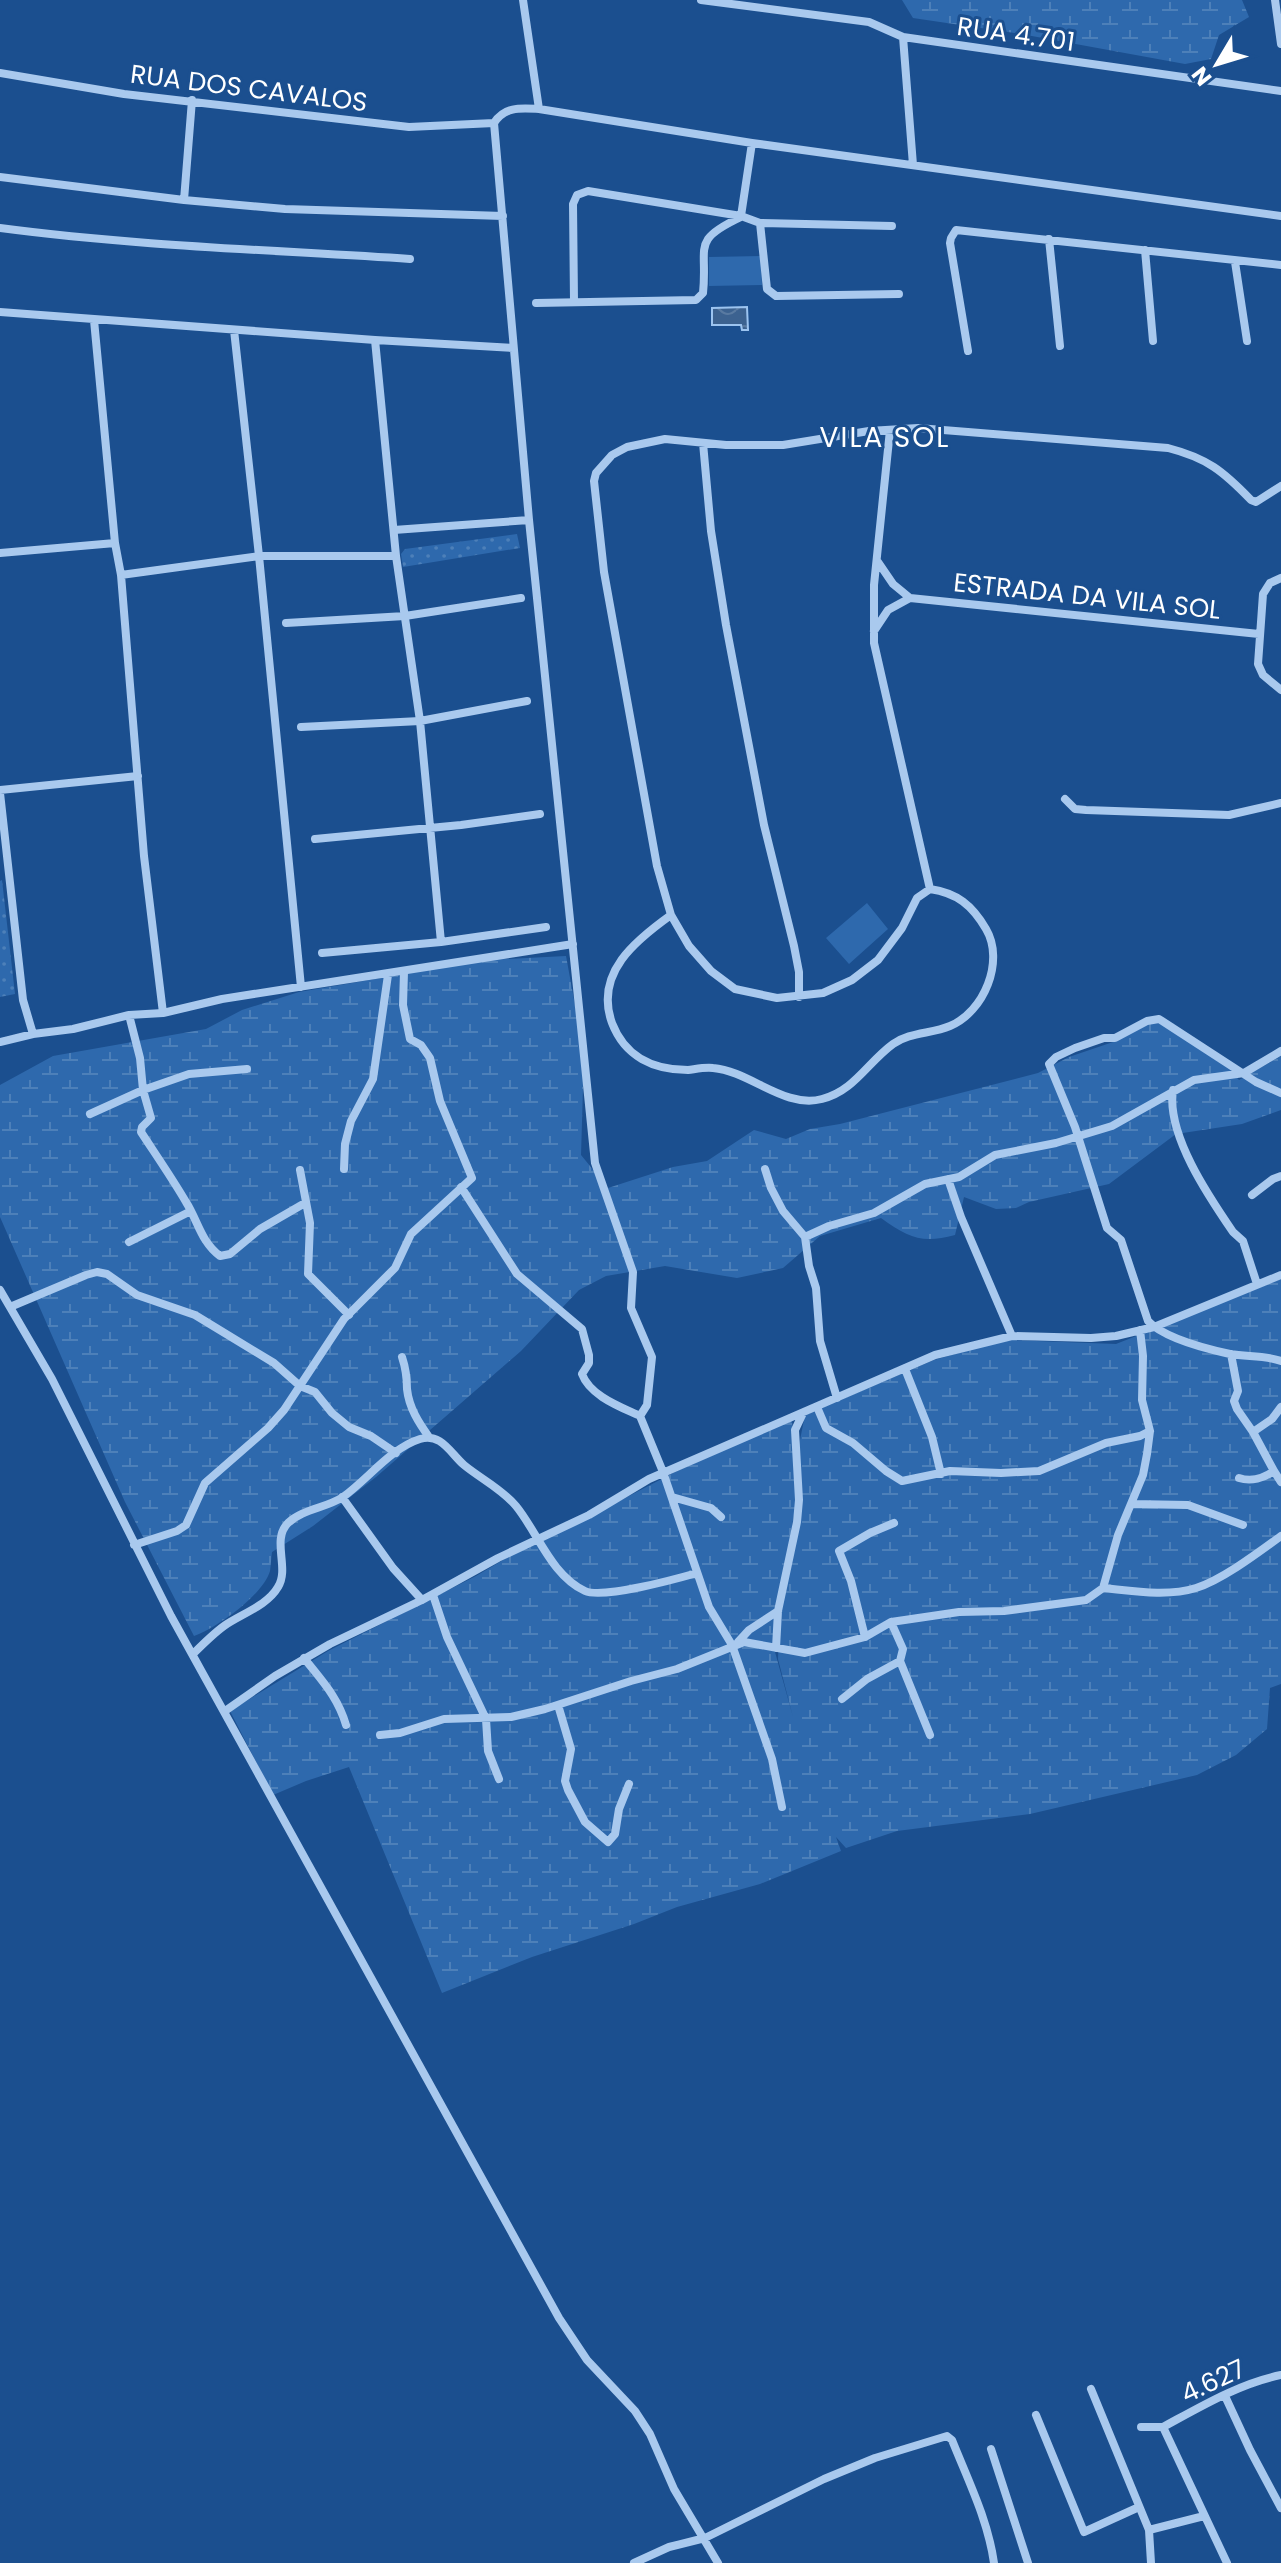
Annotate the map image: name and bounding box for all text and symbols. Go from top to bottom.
street label: RUA 4.701 [955,8,1077,60]
north arrow [1177,24,1257,104]
street label: RUA DOS CAVALOS [128,56,370,120]
text: N [1184,60,1219,92]
district label: VILA SOL [820,418,950,457]
street label: ESTRADA DA VILA SOL [952,564,1222,628]
street label: 4.627 [1175,2350,1251,2412]

